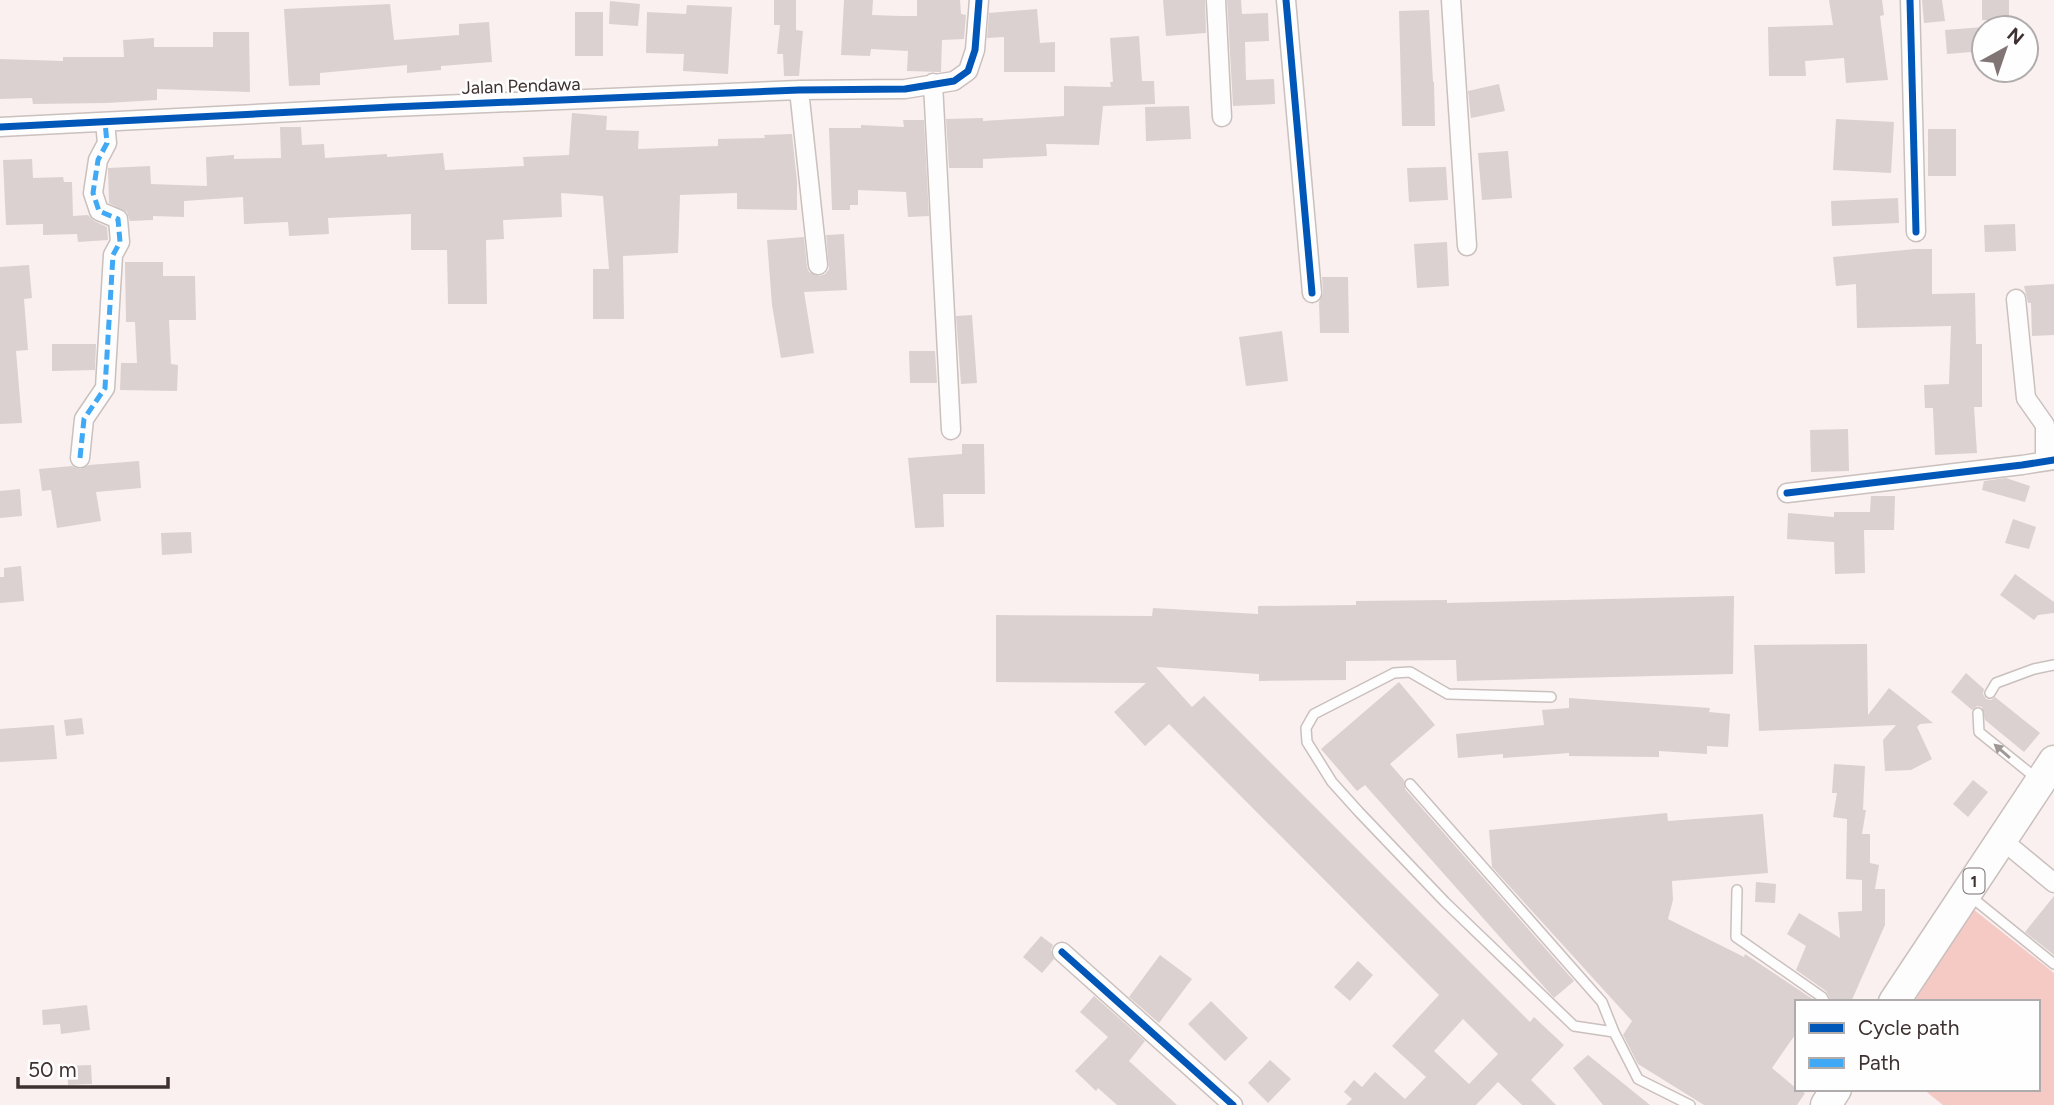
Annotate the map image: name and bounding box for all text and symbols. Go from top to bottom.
north arrow [1970,14,2040,84]
text: N [2003,23,2029,50]
street label: Jalan Pendawa [461,73,581,99]
one-way arrow [1994,744,2011,760]
road number: 1 [1964,868,1984,894]
legend [1795,1000,2040,1091]
text: Cycle path [1858,1015,1959,1040]
scale bar [18,1046,168,1090]
text: Path [1858,1050,1900,1075]
text: 50 m [28,1057,77,1082]

